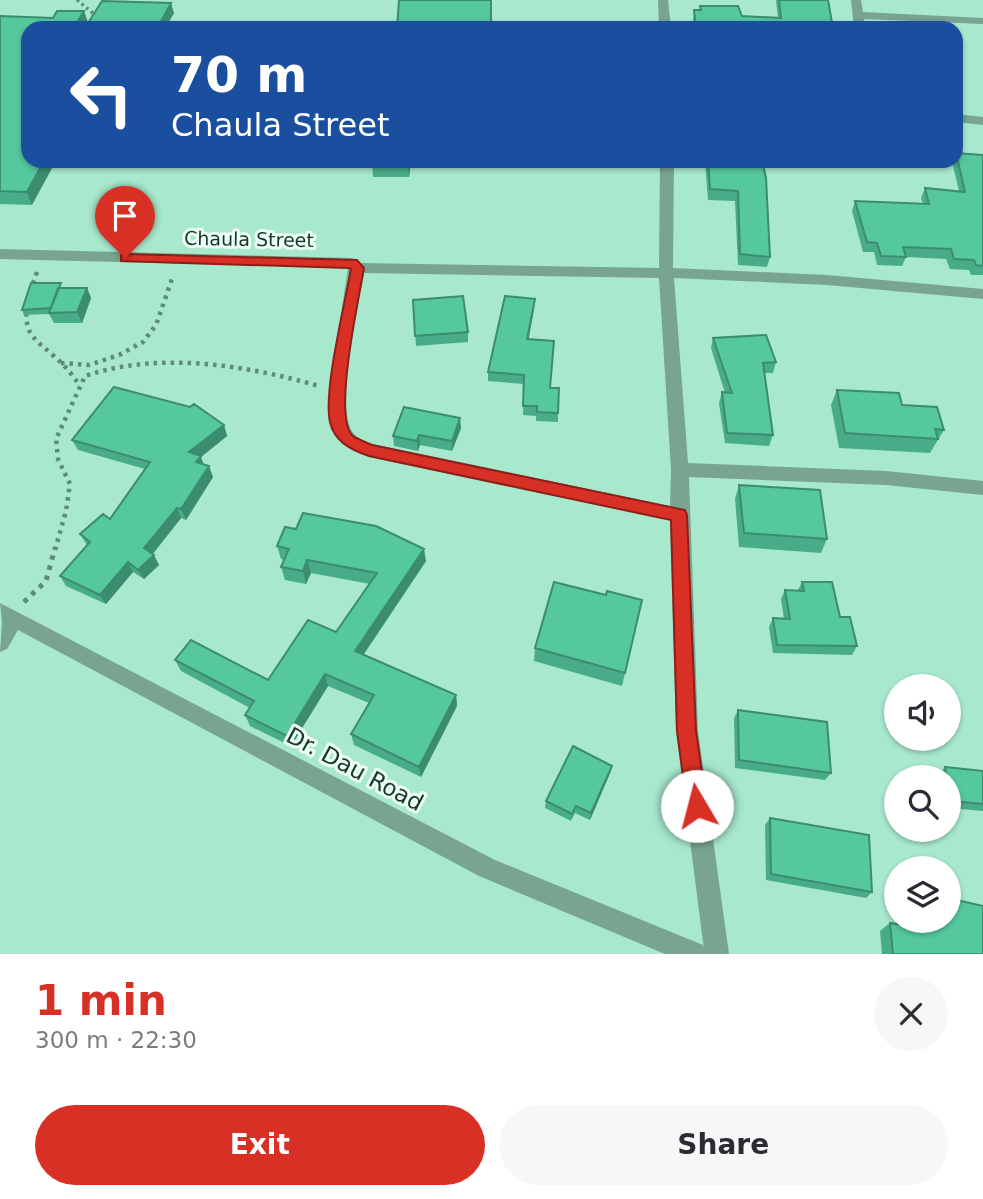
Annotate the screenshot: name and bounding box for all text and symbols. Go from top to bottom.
text: 70 m [171,47,307,104]
icon: left [56,49,147,140]
text: Chaula Street [171,106,389,144]
pin [95,186,155,258]
icon: arrive [106,197,144,235]
street label: Chaula Street [184,227,314,251]
map controls [884,674,961,933]
button: sound [884,674,961,751]
street label: Dr. Dau Road [282,722,428,816]
button: search [884,765,961,842]
position arrow [660,769,734,843]
button: layers [884,856,961,933]
text: 1 min [35,976,167,1025]
button: close [874,977,948,1051]
text: 300 m · 22:30 [35,1027,197,1053]
button: Exit [35,1105,485,1185]
button: Share [499,1105,948,1185]

